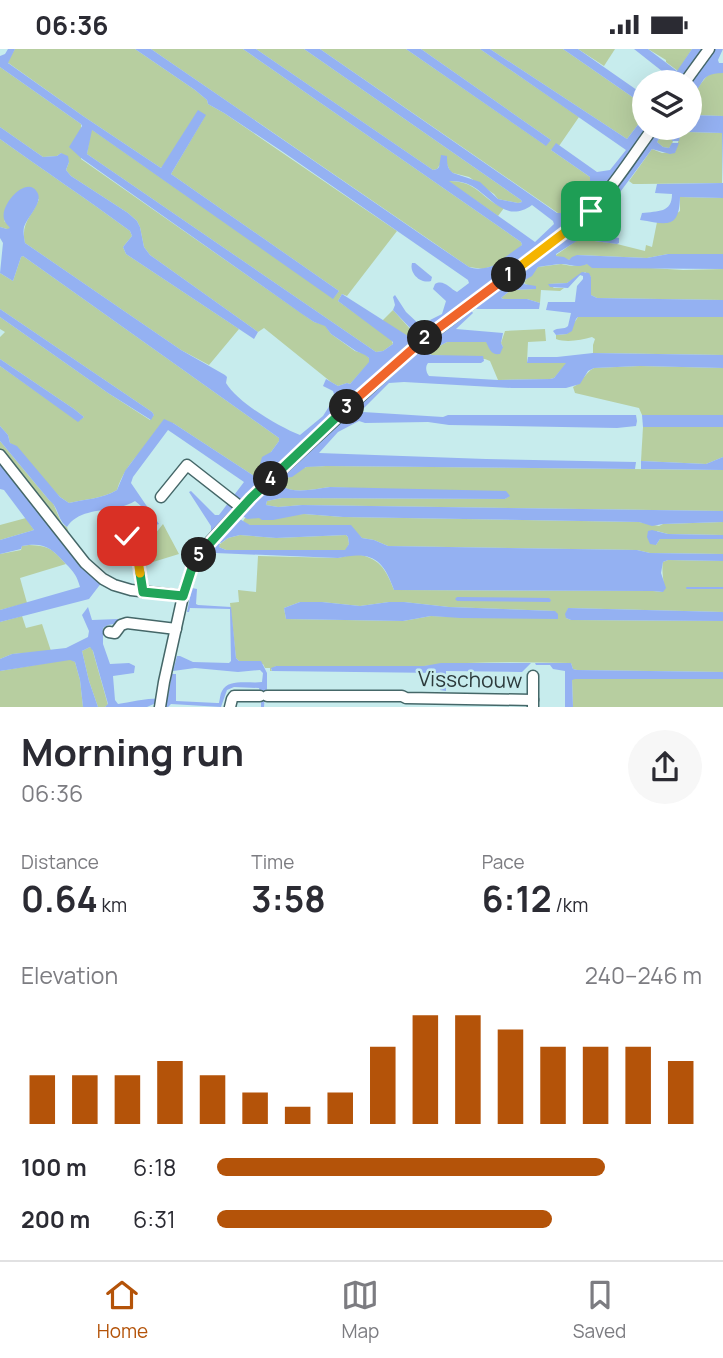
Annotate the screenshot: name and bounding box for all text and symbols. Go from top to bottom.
text: 06:36 [35,7,108,43]
map controls [632,70,702,140]
button: layers [632,70,702,140]
pin [561,181,621,241]
icon: arrive [572,192,610,230]
pin: 1 [491,257,526,293]
text: 1 [504,261,513,287]
pin: 2 [408,321,442,355]
text: 2 [419,324,430,350]
pin: 3 [330,389,364,425]
text: 3 [341,393,352,419]
pin: 4 [254,461,288,497]
text: 4 [265,465,276,491]
pin [97,506,157,566]
icon: check [108,517,146,555]
pin: 5 [182,538,216,573]
text: 5 [193,541,204,567]
street label: Visschouw [418,664,522,694]
text: Morning run [21,725,244,777]
button: share [628,730,702,804]
text: 06:36 [21,777,83,809]
text: Distance [21,849,99,875]
text: Time [251,849,294,875]
text: Pace [482,849,525,875]
text: 0.64 [21,875,98,923]
text: 3:58 [251,875,326,923]
text: 6:12 [482,875,552,923]
text: km [98,892,127,918]
text: /km [552,892,588,918]
text: Elevation [21,959,118,991]
text: 240–246 m [585,959,702,991]
text: 100 m [21,1151,87,1183]
text: 6:18 [133,1151,176,1183]
text: 200 m [21,1203,90,1235]
text: 6:31 [133,1203,176,1235]
tab: Home [97,1276,148,1344]
tab: Map [341,1276,379,1344]
tab: Saved [573,1276,626,1344]

